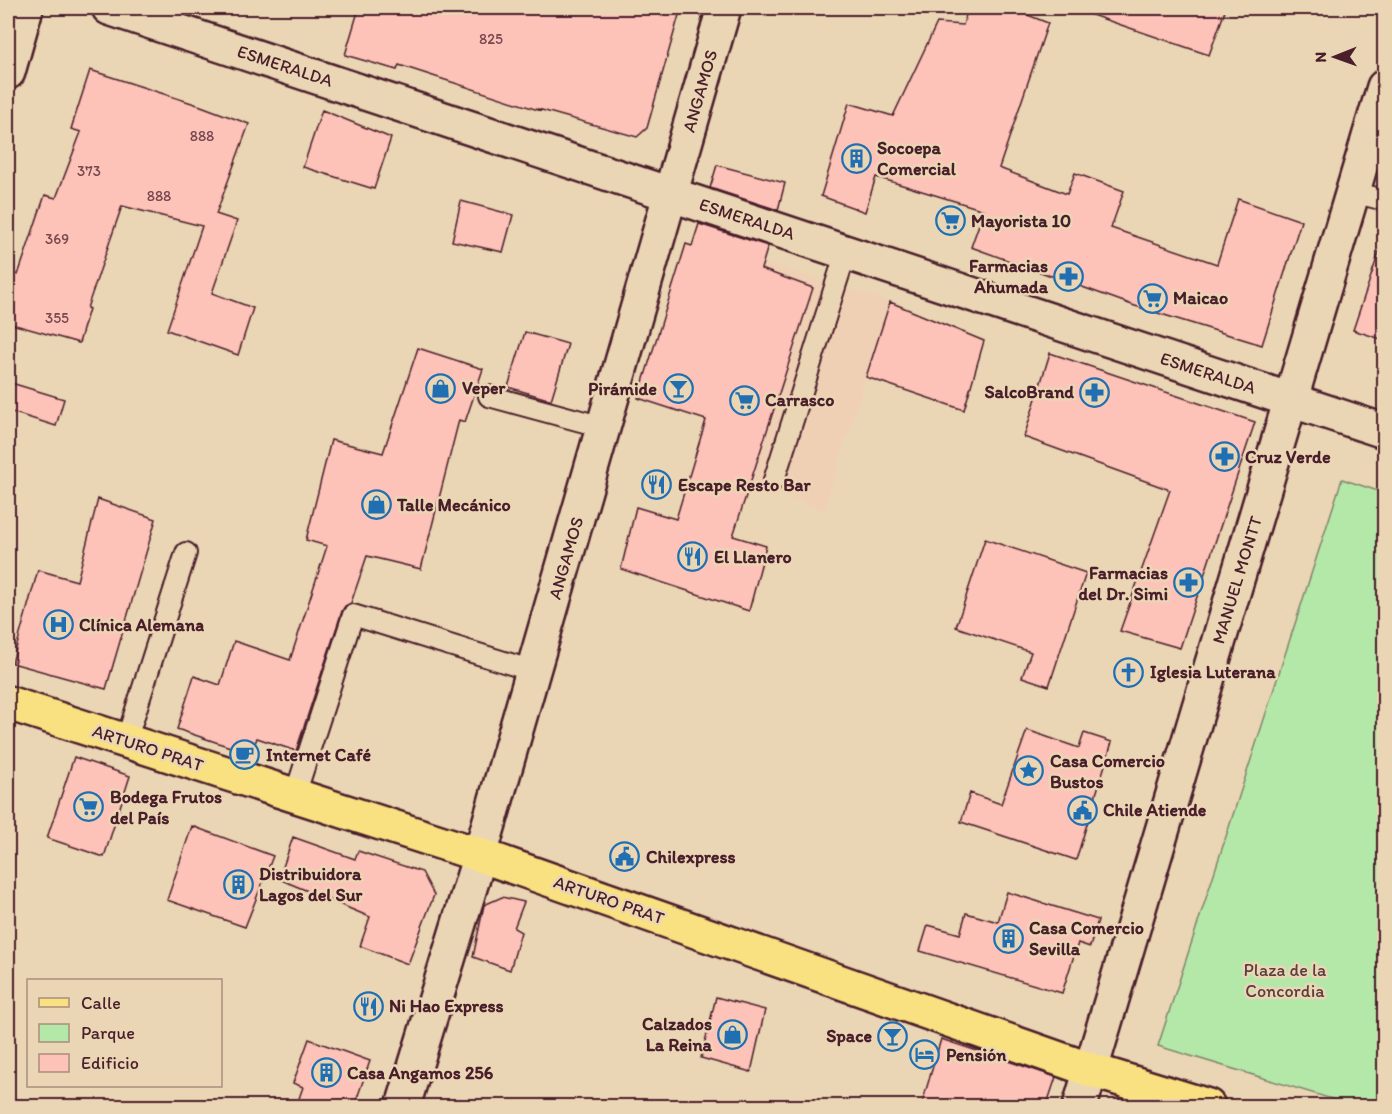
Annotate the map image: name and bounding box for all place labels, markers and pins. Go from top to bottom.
place label: Socoepa Comercial [877,137,957,180]
building icon: Socoepa Comercial [840,142,872,174]
supermarket icon: Mayorista 10 [934,205,966,237]
place label: Mayorista 10 [971,210,1071,232]
place label: Farmacias Ahumada [969,255,1049,298]
pharmacy icon: Farmacias Ahumada [1053,260,1085,292]
supermarket icon: Maicao [1136,282,1168,314]
place label: Maicao [1173,287,1228,309]
shop icon: Veper [425,372,457,404]
bar icon: Pirámide [662,373,694,405]
pharmacy icon: SalcoBrand [1079,376,1111,408]
place label: Veper [462,377,507,399]
place label: Pirámide [588,378,657,400]
place label: SalcoBrand [984,381,1074,403]
supermarket icon: Carrasco [728,384,760,416]
place label: Carrasco [765,389,834,411]
pharmacy icon: Cruz Verde [1208,441,1240,473]
place label: Cruz Verde [1245,446,1331,468]
restaurant icon: Escape Resto Bar [641,469,673,501]
place label: Escape Resto Bar [678,474,811,496]
shop icon: Talle Mecánico [360,489,392,521]
place label: Talle Mecánico [396,494,511,516]
restaurant icon: El Llanero [677,541,709,573]
place label: El Llanero [714,546,792,568]
place label: Farmacias del Dr. Simi [1078,562,1168,605]
pharmacy icon: Farmacias del Dr. Simi [1173,567,1205,599]
hospital icon: Clínica Alemana [42,609,74,641]
place label: Clínica Alemana [79,614,204,636]
church icon: Iglesia Luterana [1113,656,1145,688]
place label: Iglesia Luterana [1150,661,1276,683]
cafe icon: Internet Café [229,739,261,771]
place label: Internet Café [266,744,372,766]
place label: Casa Comercio Bustos [1050,750,1165,793]
place icon: Casa Comercio Bustos [1013,755,1045,787]
place label: Bodega Frutos del País [110,786,222,829]
supermarket icon: Bodega Frutos del País [73,791,105,823]
public building icon: Chile Atiende [1066,794,1098,826]
place label: Chile Atiende [1103,799,1207,821]
public building icon: Chilexpress [609,841,641,873]
place label: Chilexpress [646,846,736,868]
place label: Distribuidora Lagos del Sur [259,863,364,906]
building icon: Distribuidora Lagos del Sur [222,868,254,900]
place label: Casa Comercio Sevilla [1029,917,1144,960]
building icon: Casa Comercio Sevilla [992,922,1024,954]
restaurant icon: Ni Hao Express [352,990,384,1022]
place label: Ni Hao Express [389,995,504,1017]
place label: Calzados La Reina [642,1013,713,1056]
shop icon: Calzados La Reina [717,1018,749,1050]
bar icon: Space [877,1020,909,1052]
place label: Space [826,1025,872,1047]
hotel icon: Pensión [909,1039,941,1071]
place label: Pensión [946,1044,1007,1066]
building icon: Casa Angamos 256 [310,1057,342,1089]
place label: Casa Angamos 256 [347,1062,494,1084]

